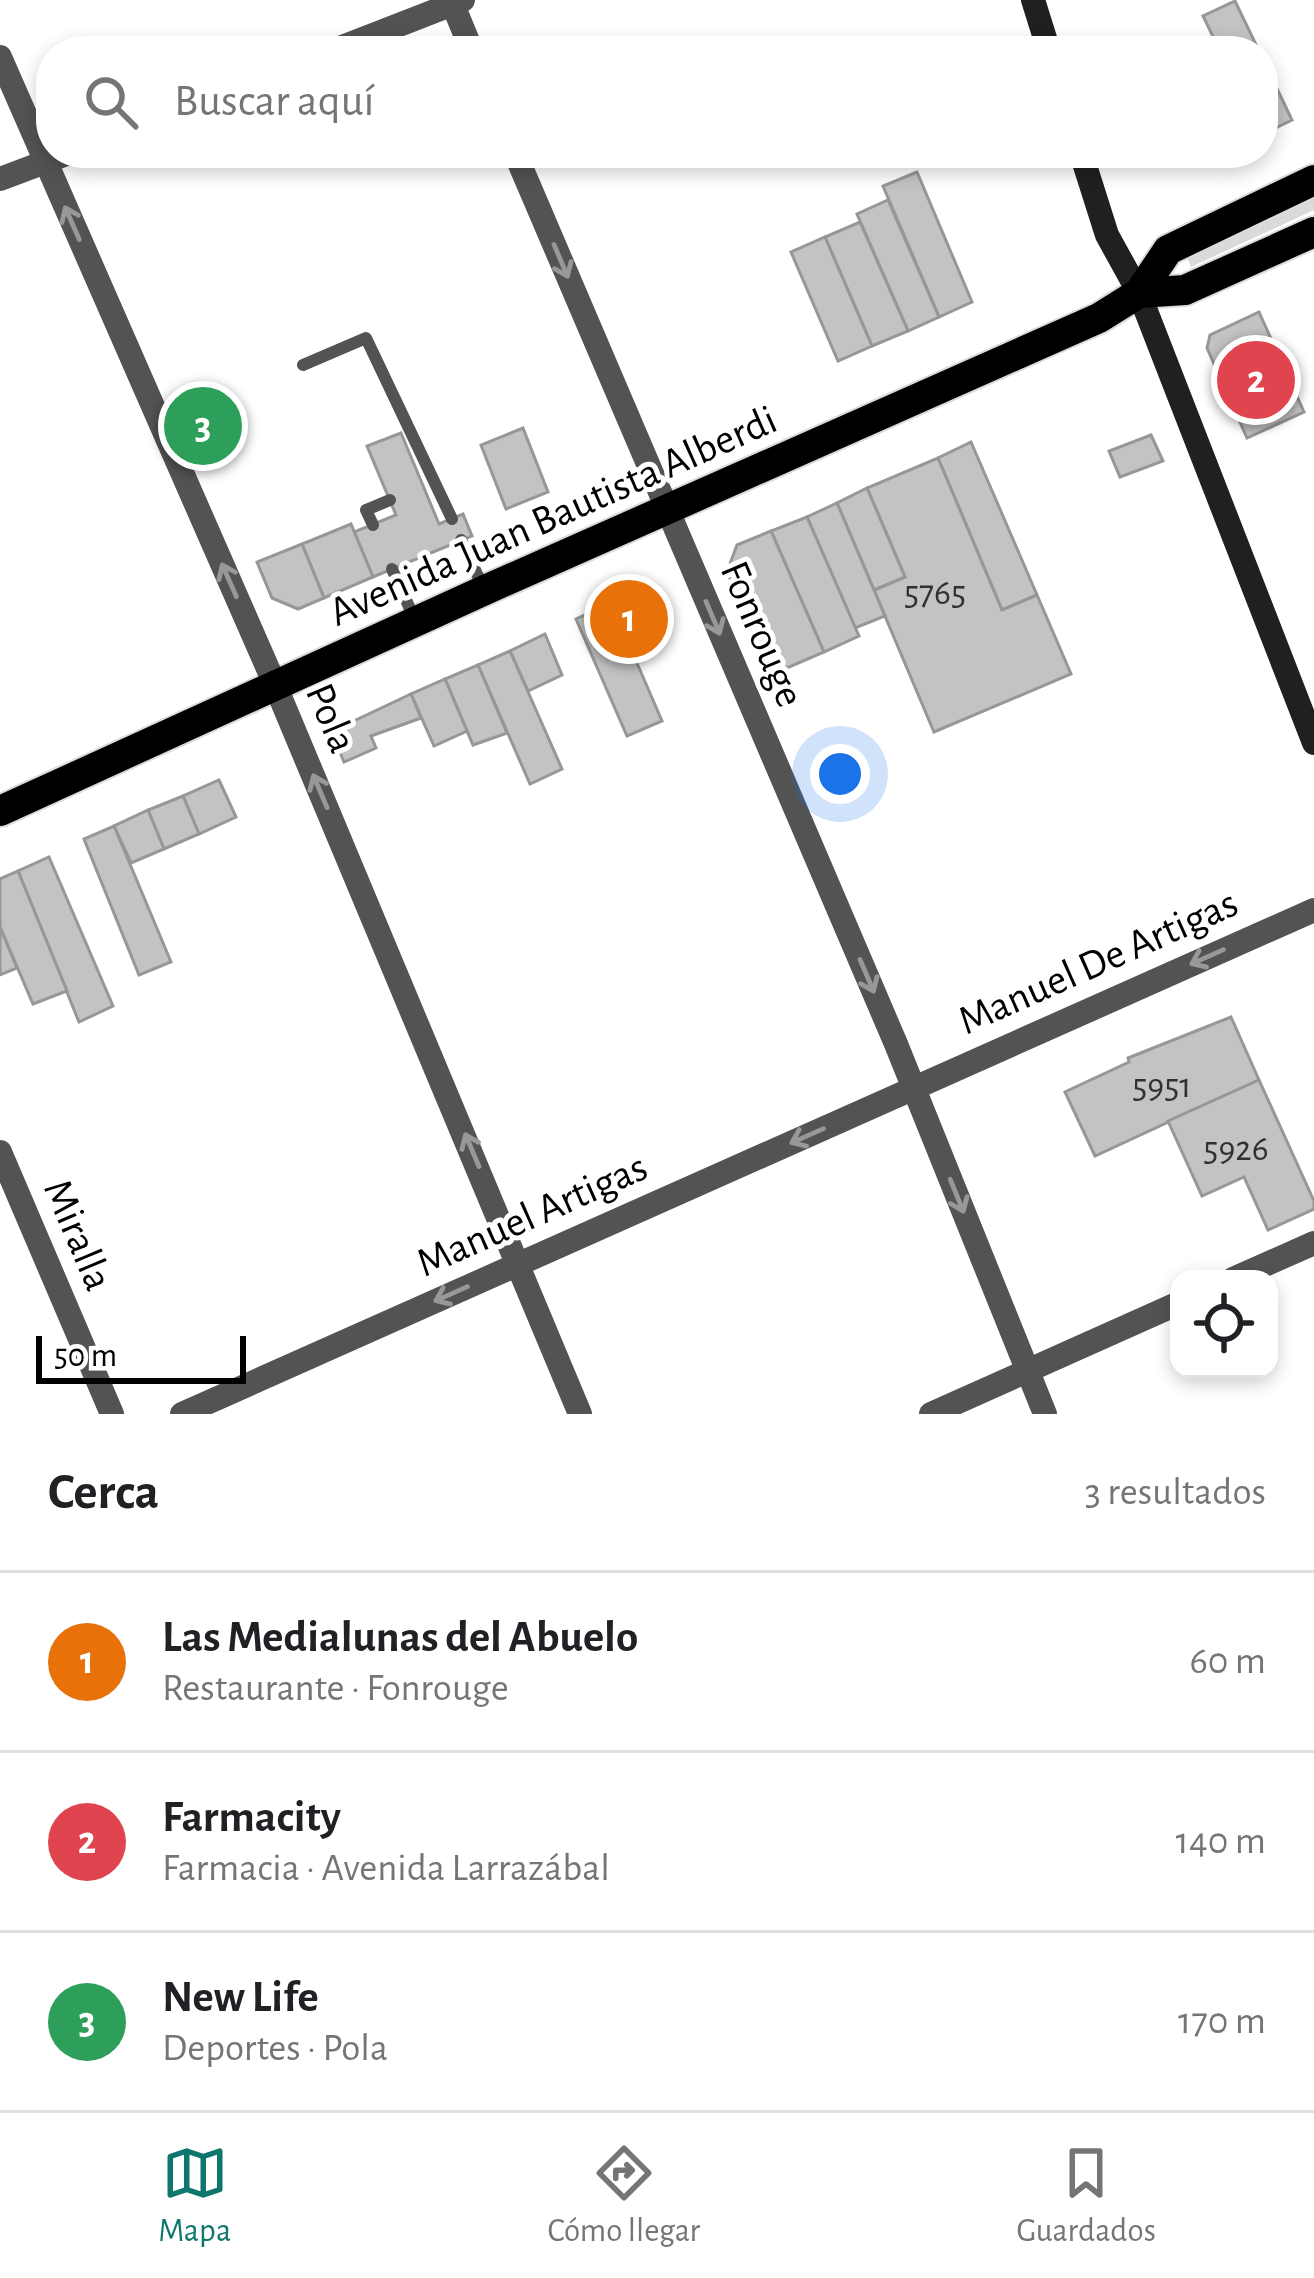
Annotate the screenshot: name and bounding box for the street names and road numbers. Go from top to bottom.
street label: Avenida Juan Bautista Alberdi [323,398,783,634]
street label: Fonrouge [713,555,811,713]
street label: Pola [298,677,364,759]
street label: Manuel De Artigas [952,882,1244,1042]
street label: Manuel Artigas [411,1146,653,1284]
street label: Miralla [36,1173,120,1297]

